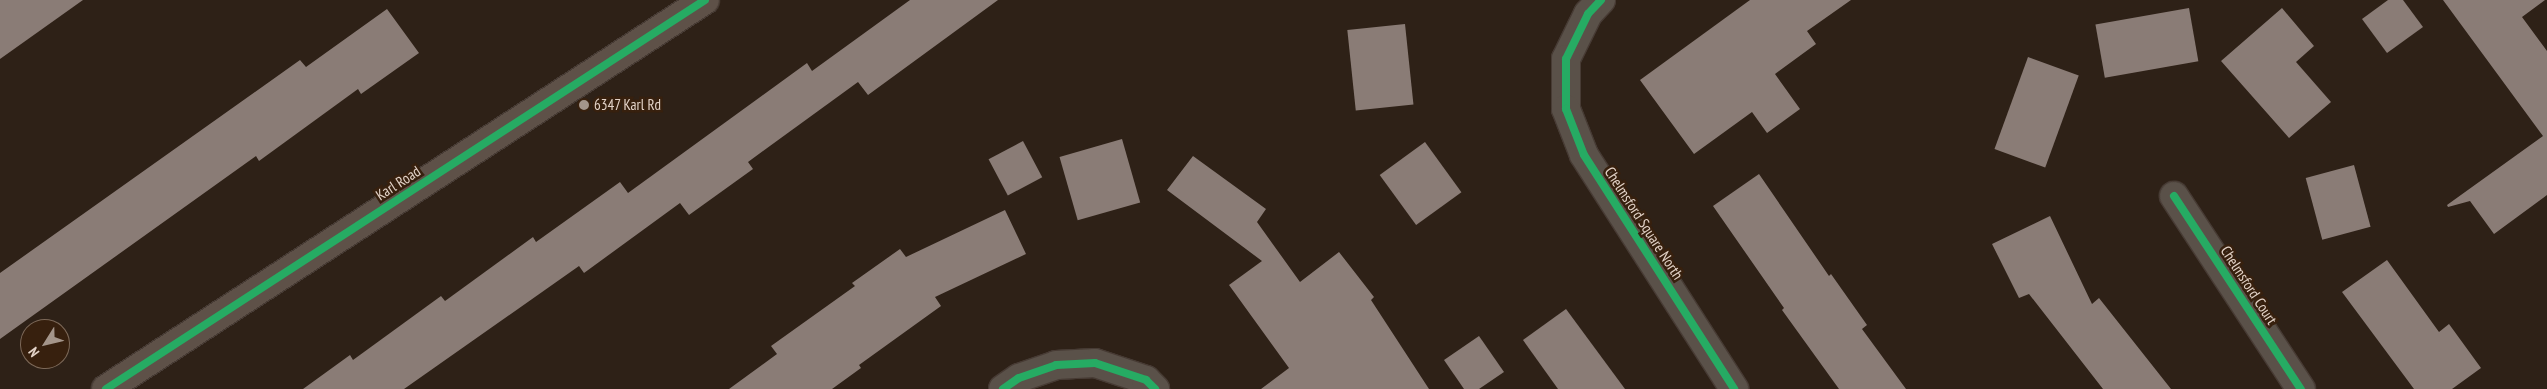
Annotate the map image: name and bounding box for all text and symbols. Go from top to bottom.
place label: 6347 Karl Rd [594,96,662,114]
marker: 6347 Karl Rd [578,99,590,111]
street label: Karl Road [372,162,424,204]
street label: Chelmsford Square North [1601,163,1687,283]
street label: Chelmsford Court [2217,242,2281,328]
north arrow [20,319,70,369]
text: N [24,344,43,361]

